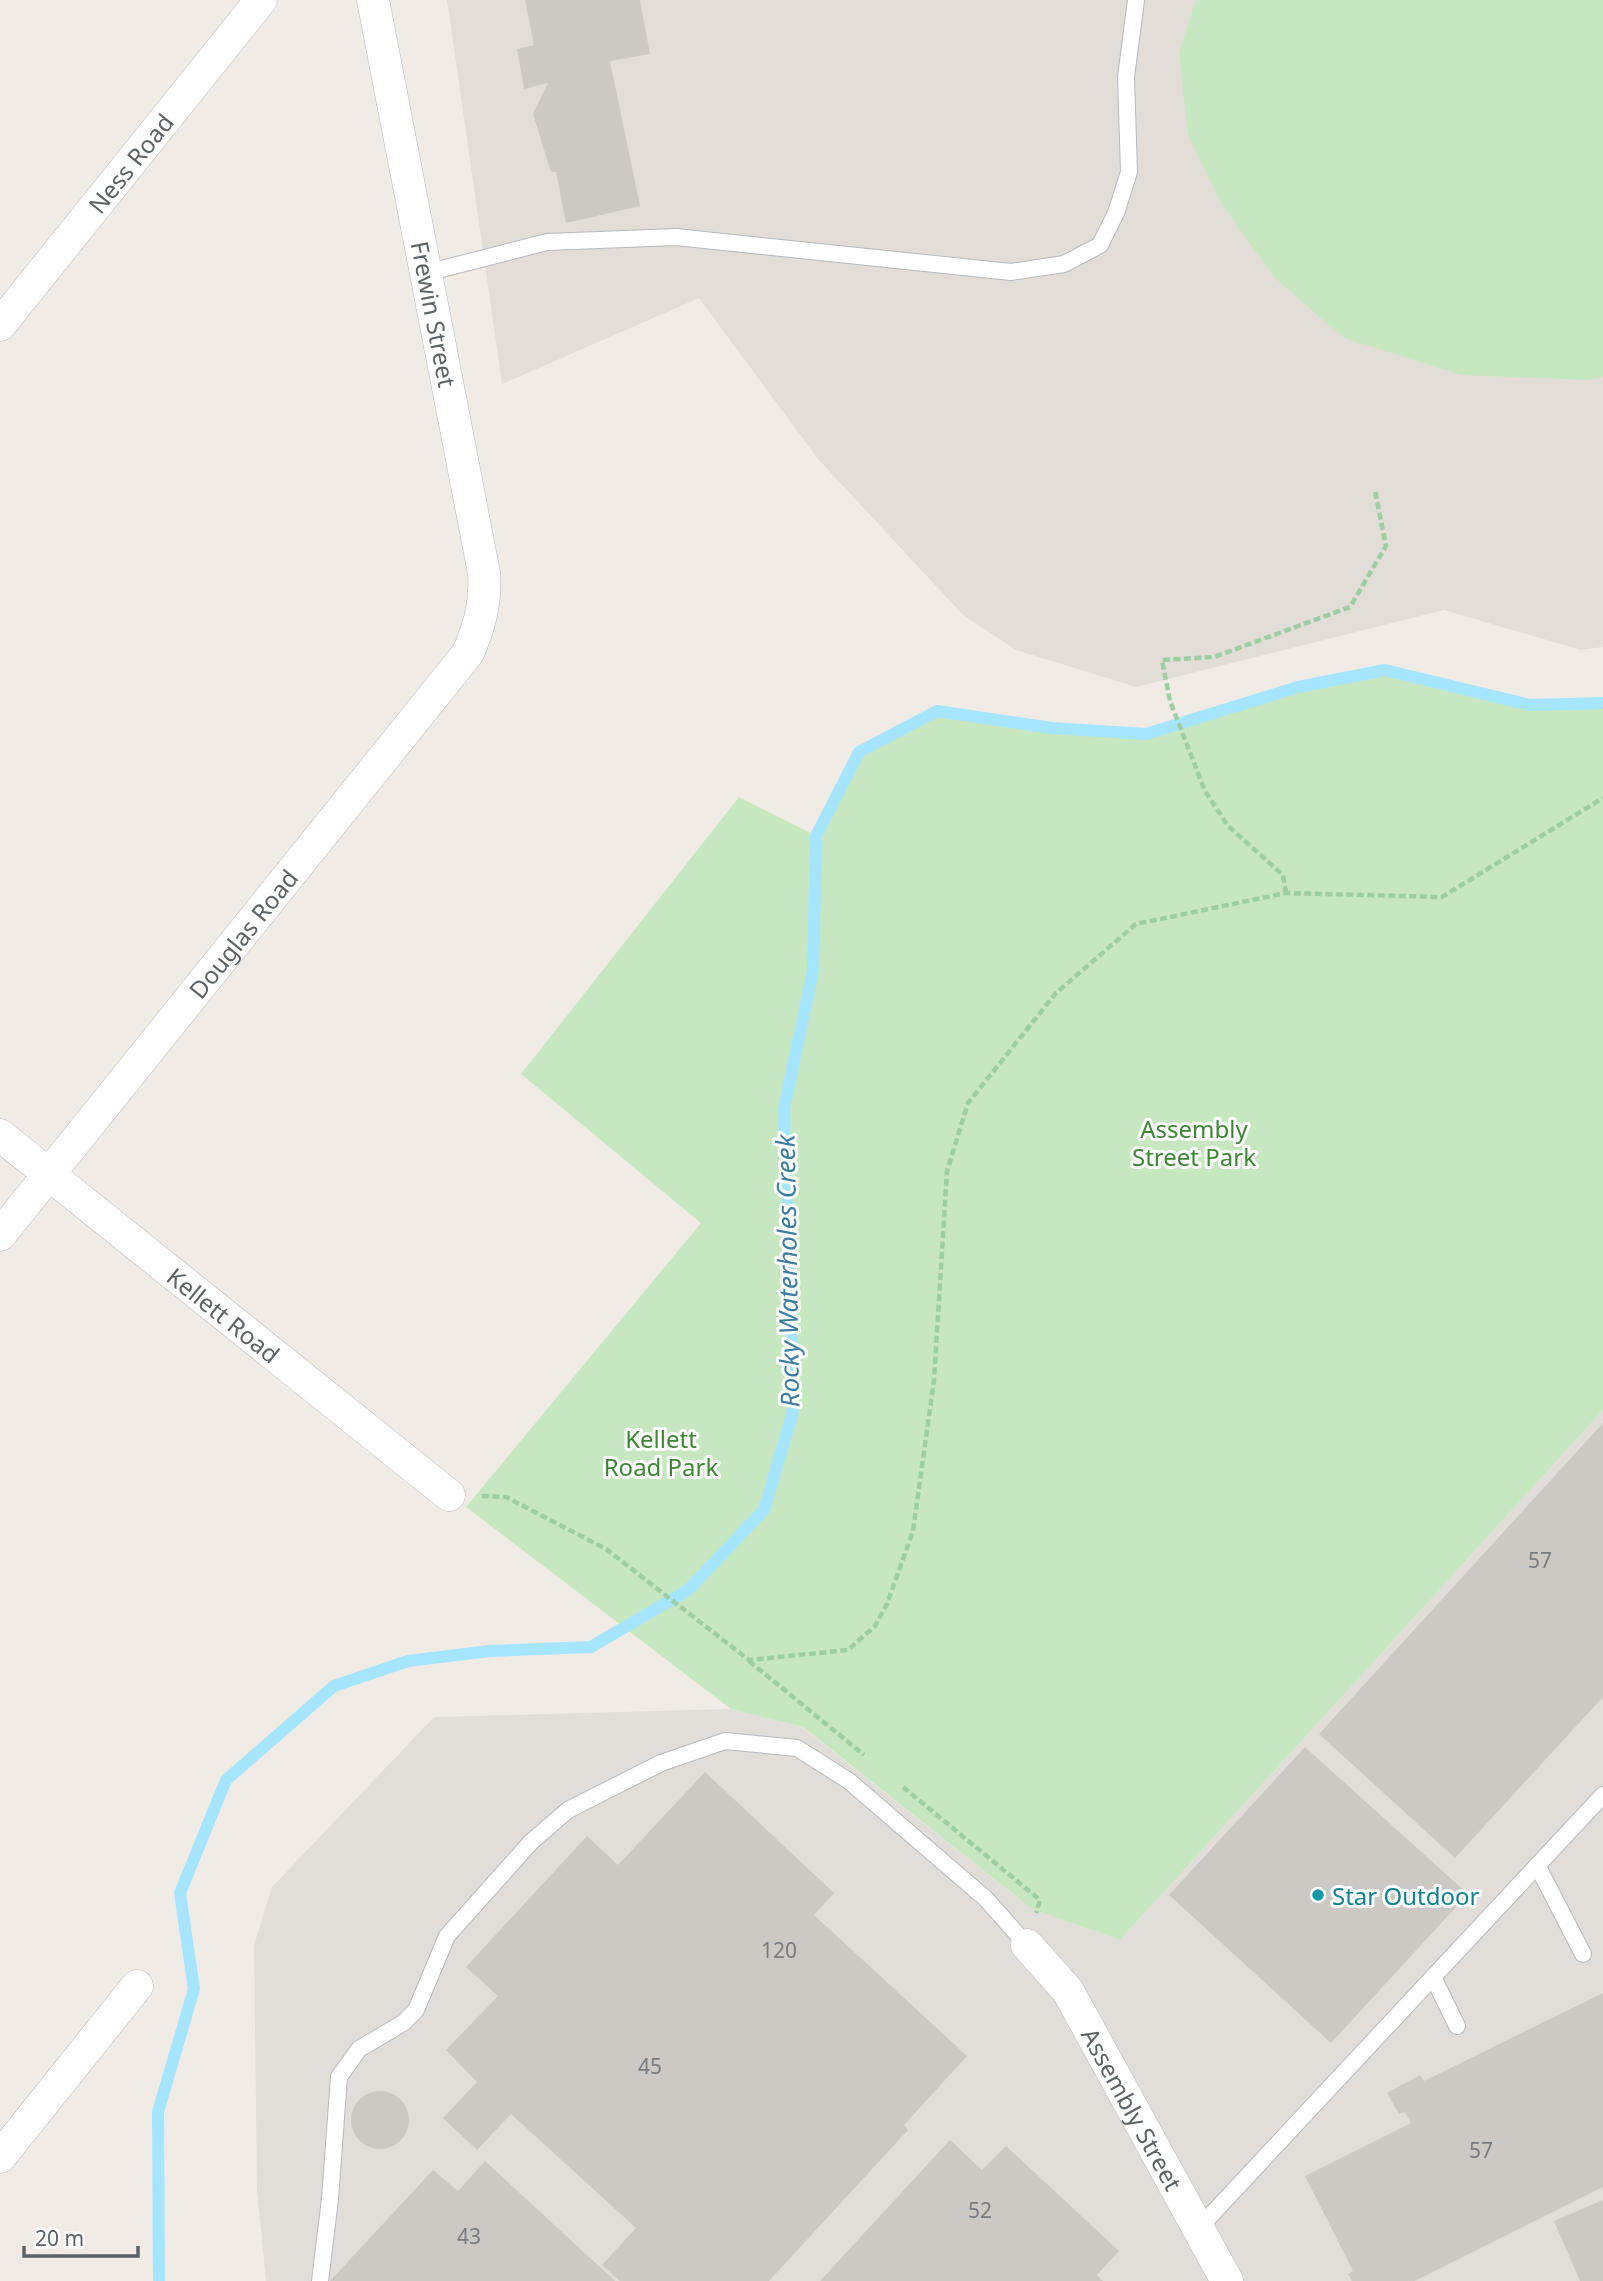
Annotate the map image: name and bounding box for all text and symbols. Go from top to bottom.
street label: Ness Road [80,106,180,219]
street label: Frewin Street [404,238,464,390]
street label: Douglas Road [181,862,305,1005]
park label: Assembly Street Park [1132,1112,1256,1173]
water label: Rocky Waterholes Creek [767,1133,807,1408]
street label: Kellett Road [161,1259,287,1370]
park label: Kellett Road Park [604,1422,718,1483]
house number: 57 [1528,1546,1552,1574]
place label: Star Outdoor [1332,1879,1479,1912]
marker: Star Outdoor [1310,1887,1326,1903]
house number: 120 [761,1936,797,1964]
street label: Assembly Street [1075,2022,1191,2196]
house number: 45 [638,2052,662,2080]
house number: 57 [1469,2136,1493,2164]
house number: 52 [968,2196,992,2224]
scale bar [24,2214,138,2258]
house number: 43 [457,2222,481,2250]
text: 20 m [35,2224,84,2252]

